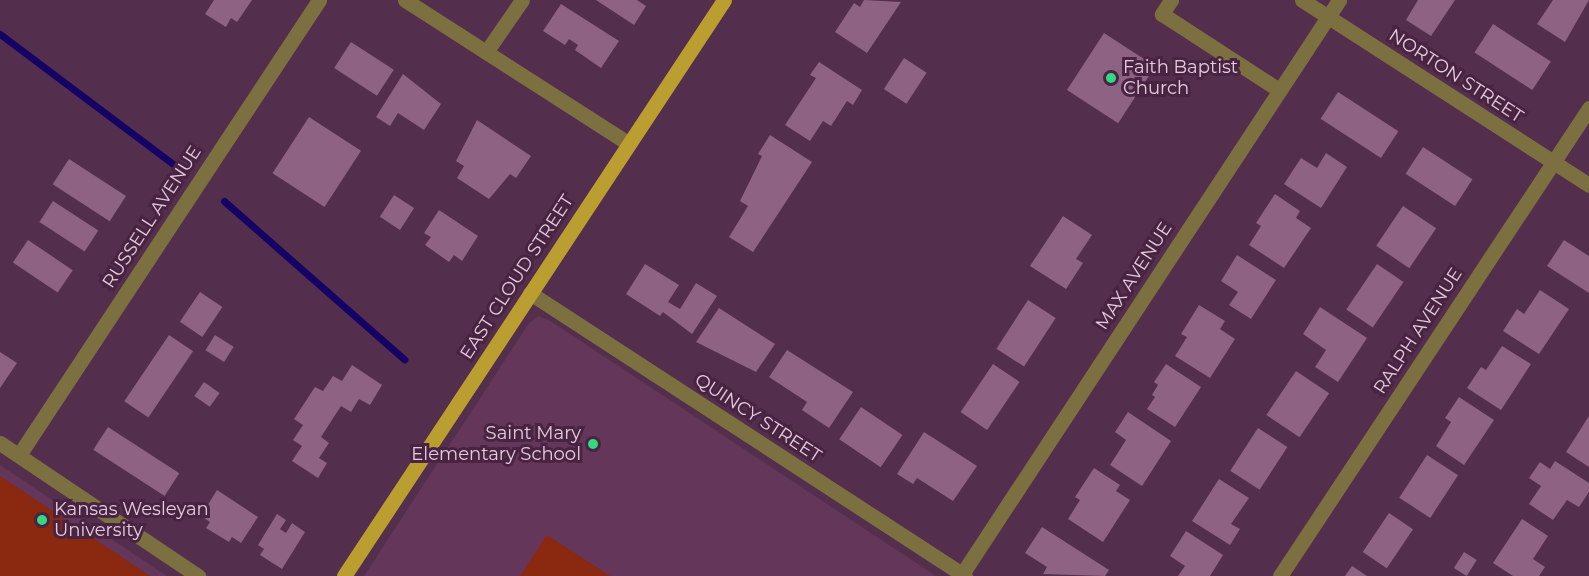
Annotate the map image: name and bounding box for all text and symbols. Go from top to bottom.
street label: NORTON STREET [1385,25,1527,127]
place label: Faith Baptist Church [1123,57,1238,100]
marker: Faith Baptist Church [1104,71,1118,85]
street label: RUSSELL AVENUE [98,142,206,292]
street label: EAST CLOUD STREET [456,191,578,363]
street label: MAX AVENUE [1091,218,1177,334]
street label: RALPH AVENUE [1369,264,1467,398]
street label: QUINCY STREET [691,369,825,467]
place label: Saint Mary Elementary School [411,423,581,466]
marker: Saint Mary Elementary School [586,437,600,451]
place label: Kansas Wesleyan University [54,499,209,542]
marker: Kansas Wesleyan University [35,513,49,527]

